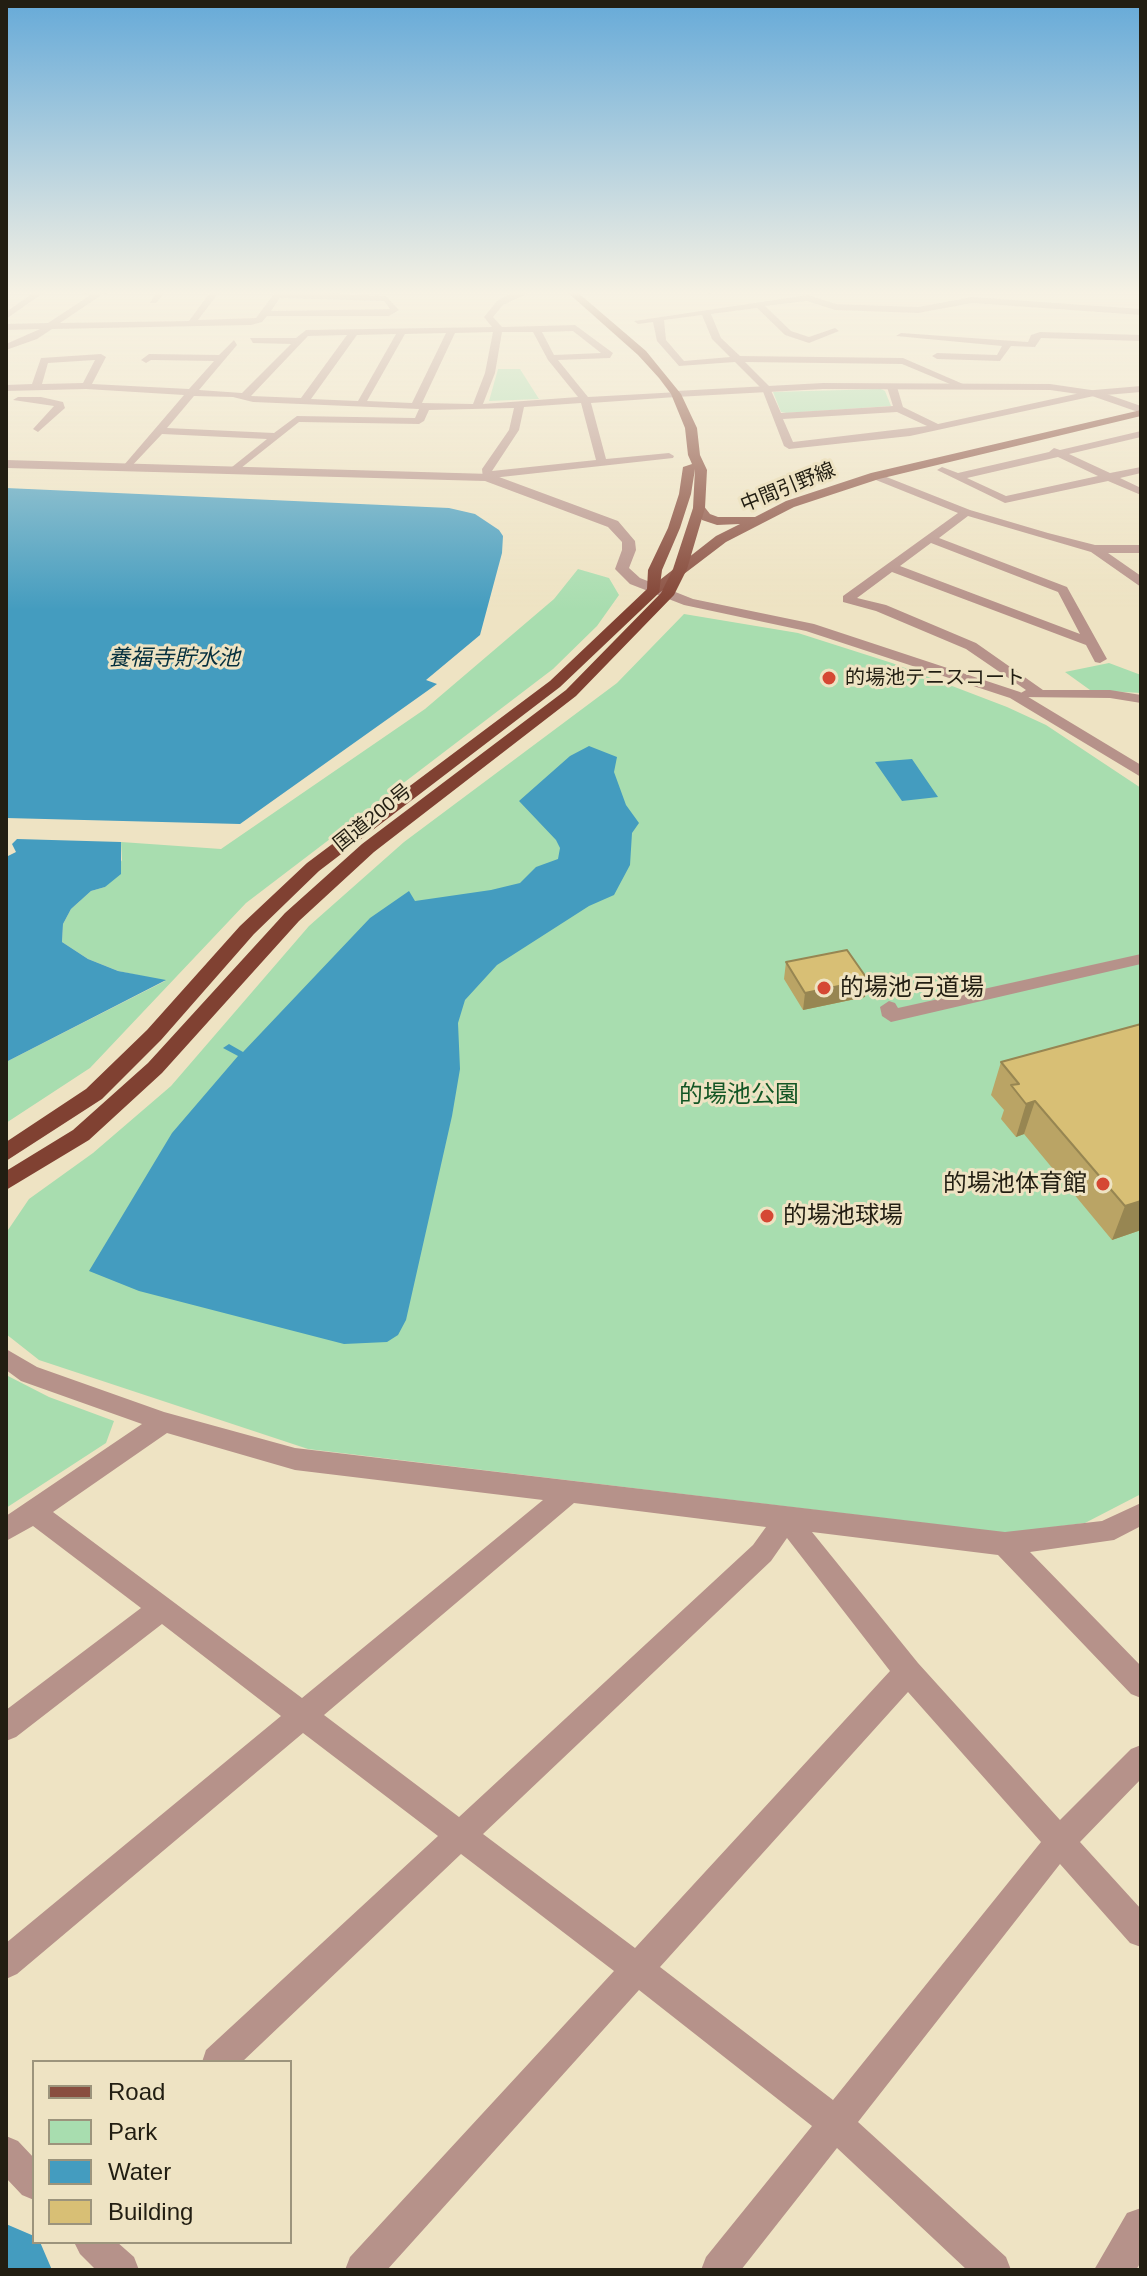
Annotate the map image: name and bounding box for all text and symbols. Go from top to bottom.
street label: 中間引野線 [737,458,839,518]
water label: 養福寺貯水池 [108,646,240,672]
place label: 的場池テニスコート [845,666,1025,690]
marker: 的場池テニスコート [820,669,838,687]
street label: 国道200号 [329,779,417,857]
place label: 的場池弓道場 [840,974,984,1002]
marker: 的場池弓道場 [815,979,833,997]
park label: 的場池公園 [679,1081,799,1109]
place label: 的場池体育館 [943,1170,1087,1198]
marker: 的場池体育館 [1094,1175,1112,1193]
place label: 的場池球場 [783,1202,903,1230]
marker: 的場池球場 [758,1207,776,1225]
legend [32,2060,292,2244]
text: Road [108,2078,165,2105]
text: Park [108,2118,157,2145]
text: Water [108,2158,171,2185]
text: Building [108,2198,193,2225]

